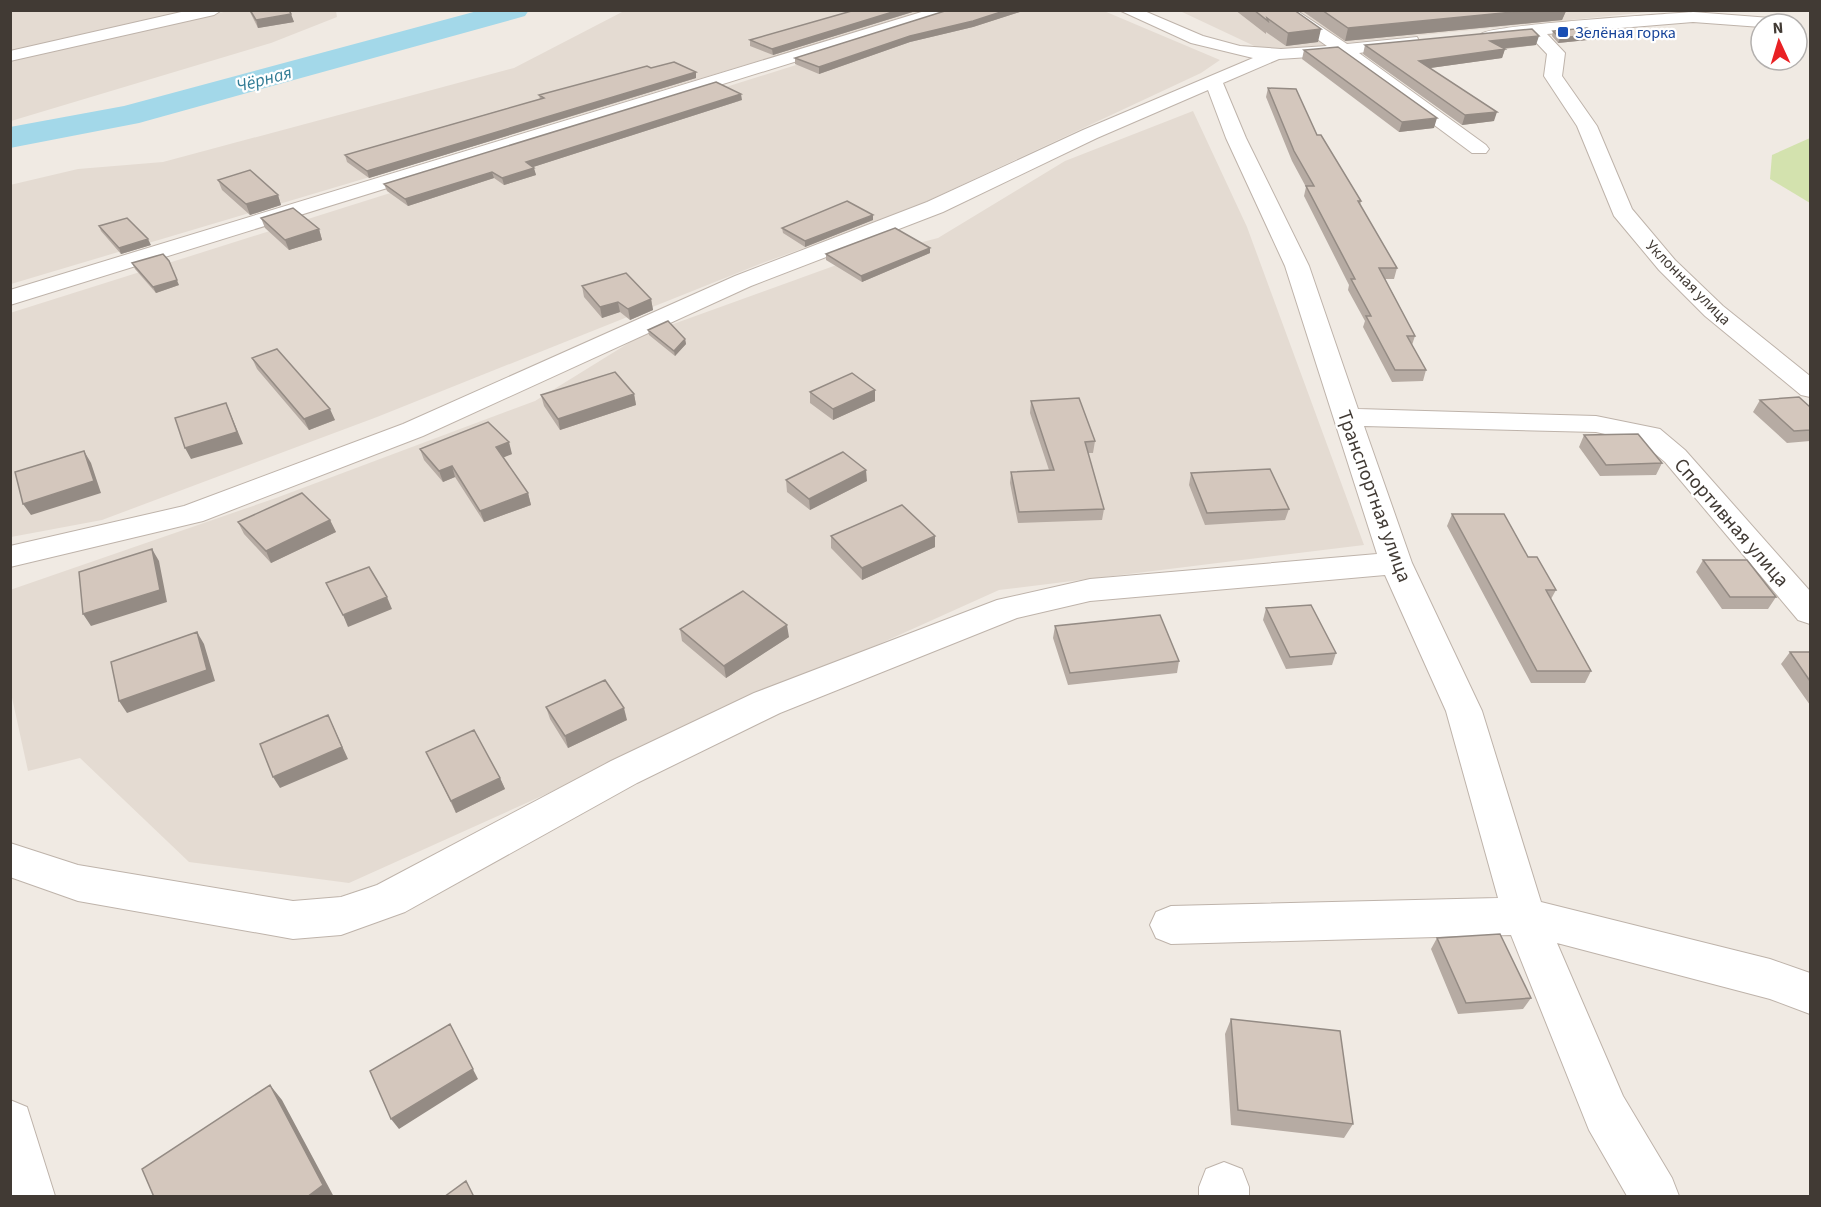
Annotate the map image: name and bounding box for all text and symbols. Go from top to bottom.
north arrow [1749,12,1809,72]
text: N [1772,17,1784,39]
place label: Зелёная горка [1575,22,1676,44]
marker: Зелёная горка [1556,25,1570,39]
water label: Чёрная [234,60,295,99]
street label: Уклонная улица [1641,235,1736,330]
street label: Транспортная улица [1330,407,1418,586]
street label: Спортивная улица [1667,452,1795,593]

